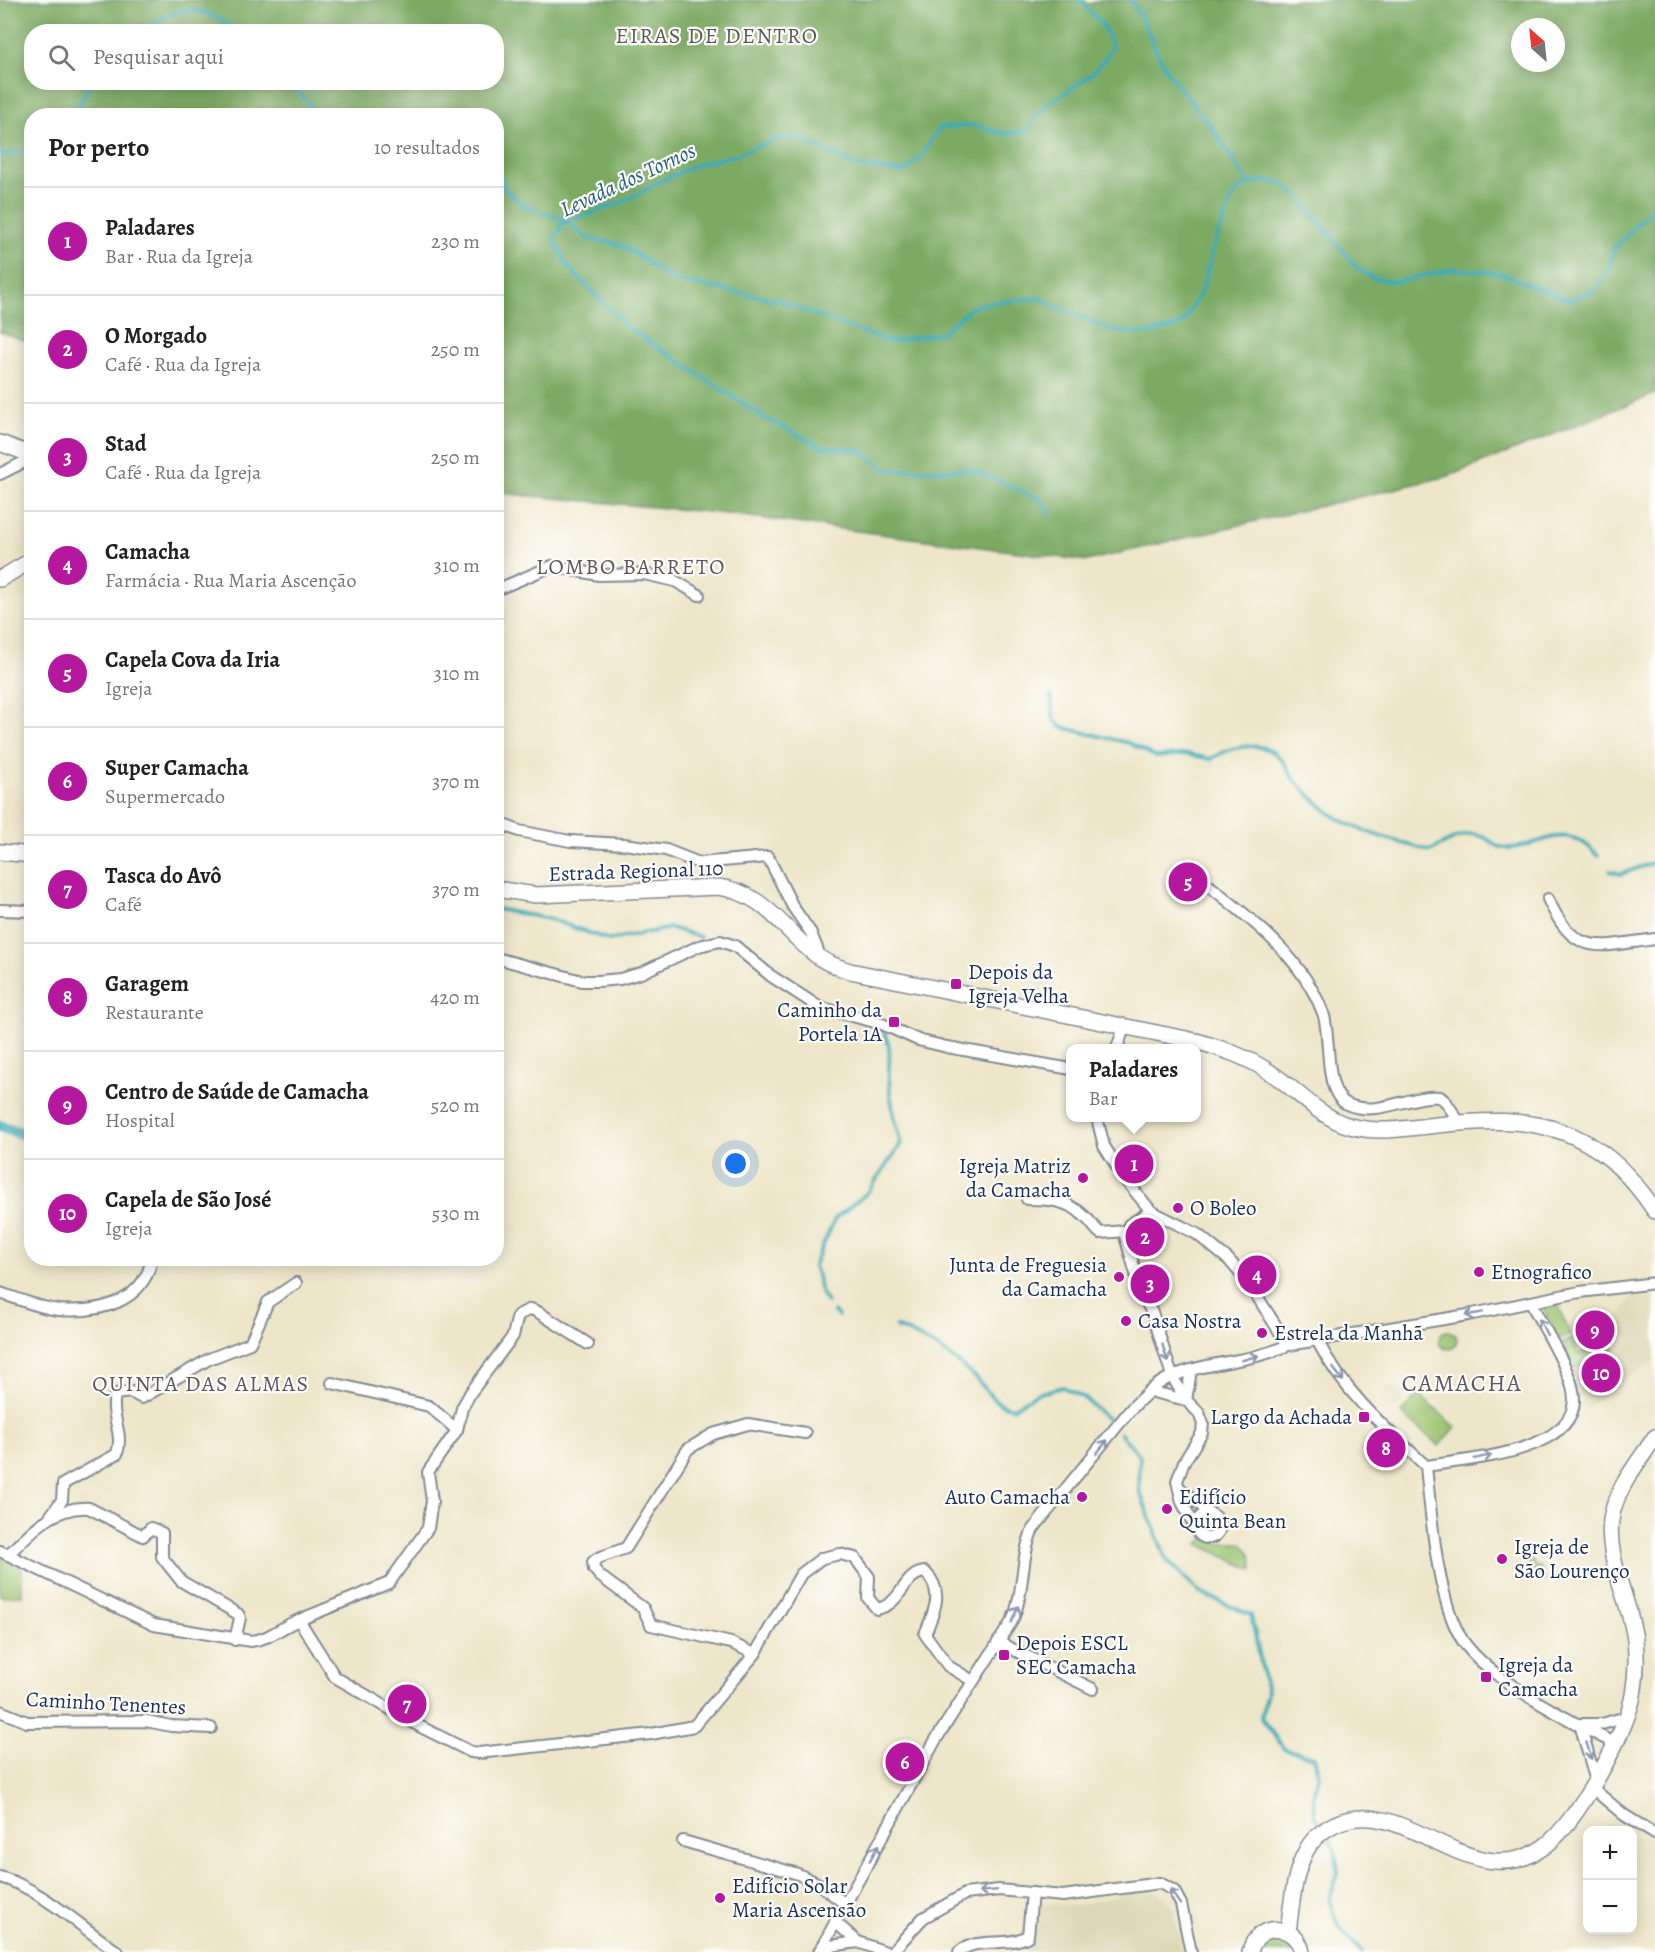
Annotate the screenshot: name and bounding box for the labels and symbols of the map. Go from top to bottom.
north arrow [1511,18,1565,72]
district label: EIRAS DE DENTRO [616,21,818,51]
water label: Levada dos Tornos [556,135,701,224]
district label: LOMBO BARRETO [536,552,726,582]
street label: Estrada Regional 110 [548,854,724,888]
pin: 5 [1168,860,1208,904]
place label: Depois da Igreja Velha [968,958,1069,1010]
marker: Depois da Igreja Velha [949,977,963,991]
place label: Caminho da Portela 1A [777,996,883,1048]
marker: Caminho da Portela 1A [887,1015,901,1029]
pin: 1 [1114,1142,1154,1186]
your location [721,1149,750,1178]
place label: Igreja Matriz da Camacha [959,1152,1071,1204]
marker: Igreja Matriz da Camacha [1076,1171,1090,1185]
place label: O Boleo [1190,1194,1256,1222]
marker: O Boleo [1171,1201,1185,1215]
pin: 2 [1126,1214,1164,1260]
place label: Junta de Freguesia da Camacha [949,1251,1107,1303]
pin: 4 [1238,1252,1276,1298]
place label: Etnografico [1491,1258,1592,1286]
pin: 3 [1130,1262,1170,1306]
marker: Etnografico [1472,1265,1486,1279]
marker: Junta de Freguesia da Camacha [1112,1270,1126,1284]
place label: Casa Nostra [1138,1307,1242,1335]
pin: 9 [1576,1308,1614,1352]
one-way arrow [1464,1309,1484,1320]
marker: Casa Nostra [1119,1314,1133,1328]
one-way arrow [1536,1318,1548,1336]
place label: Estrela da Manhã [1274,1319,1423,1347]
marker: Estrela da Manhã [1255,1326,1269,1340]
one-way arrow [1160,1343,1171,1362]
pin: 10 [1582,1350,1620,1396]
one-way arrow [1240,1352,1259,1363]
one-way arrow [1332,1366,1345,1382]
district label: CAMACHA [1402,1367,1522,1399]
district label: QUINTA DAS ALMAS [92,1369,310,1399]
place label: Largo da Achada [1210,1403,1352,1431]
marker: Largo da Achada [1357,1410,1371,1424]
pin: 8 [1366,1426,1406,1470]
one-way arrow [1095,1439,1108,1455]
one-way arrow [1473,1451,1493,1462]
place label: Auto Camacha [944,1483,1070,1511]
place label: Edifício Quinta Bean [1179,1483,1286,1535]
marker: Auto Camacha [1075,1490,1089,1504]
marker: Edifício Quinta Bean [1160,1502,1174,1516]
place label: Igreja de São Lourenço [1514,1533,1629,1585]
marker: Igreja de São Lourenço [1495,1552,1509,1566]
one-way arrow [1010,1605,1021,1624]
place label: Depois ESCL SEC Camacha [1016,1629,1137,1681]
marker: Depois ESCL SEC Camacha [997,1648,1011,1662]
place label: Igreja da Camacha [1498,1651,1578,1703]
marker: Igreja da Camacha [1479,1670,1493,1684]
pin: 7 [388,1682,426,1726]
street label: Caminho Tenentes [25,1685,187,1721]
pin: 6 [886,1740,924,1784]
one-way arrow [1584,1741,1595,1760]
one-way arrow [868,1845,880,1862]
place label: Edifício Solar Maria Ascensão [732,1872,866,1924]
one-way arrow [979,1886,998,1897]
one-way arrow [1169,1889,1181,1905]
marker: Edifício Solar Maria Ascensão [713,1891,727,1905]

